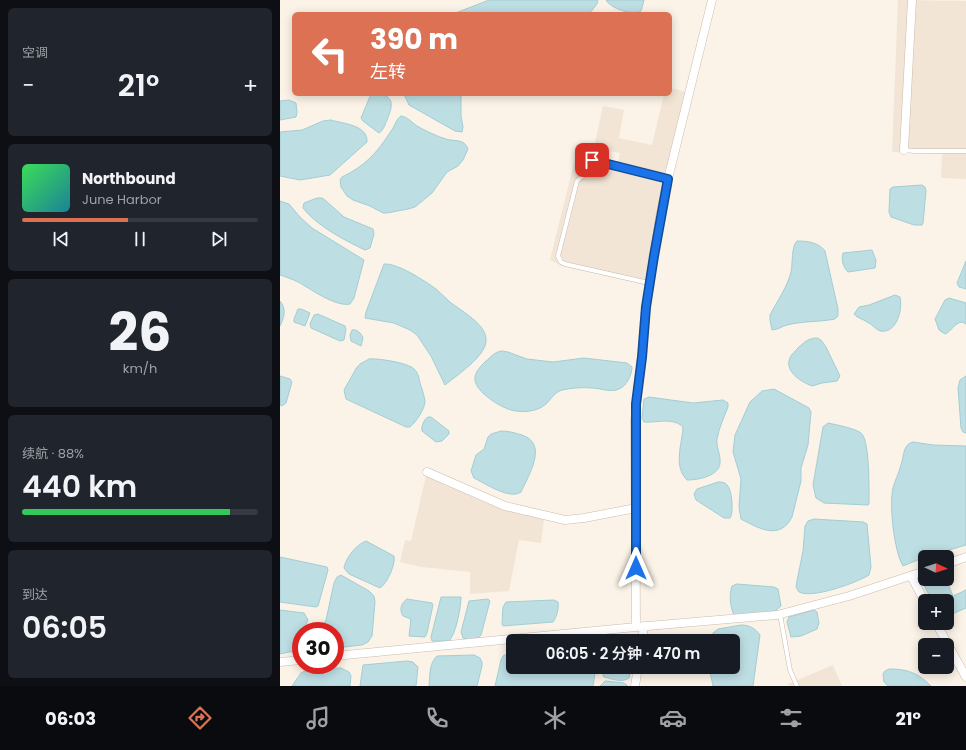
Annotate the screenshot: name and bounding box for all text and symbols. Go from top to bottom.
text: 390 m [370,20,458,59]
icon: left [304,28,356,80]
text: 空调 [22,43,48,62]
text: 左转 [370,59,406,84]
text: 21° [118,64,159,107]
text: − [22,70,34,101]
text: + [243,70,258,101]
pin [575,143,609,177]
icon: arrive [581,149,603,171]
text: Northbound [82,168,176,189]
text: June Harbor [82,190,162,209]
icon: previous [50,228,72,250]
icon: pause [129,228,151,250]
icon: next [208,228,230,250]
text: 26 [109,296,171,369]
text: km/h [123,359,157,378]
text: 续航 · 88% [22,444,84,463]
text: 440 km [22,465,137,508]
position arrow [615,547,657,589]
north arrow [918,550,954,586]
map controls [918,550,954,674]
text: 到达 [22,585,48,604]
button: + [918,594,954,630]
text: 06:05 [22,606,107,649]
speed limit sign: 30 [292,622,344,674]
button: − [918,638,954,674]
text: 06:05 · 2 分钟 · 470 m [546,643,700,664]
icon: directions [186,704,214,732]
icon: music [304,704,332,732]
icon: phone [423,704,451,732]
icon: climate [541,704,569,732]
icon: car [659,704,687,732]
icon: filters [777,704,805,732]
text: 06:03 [45,706,96,731]
text: 21° [895,706,921,731]

